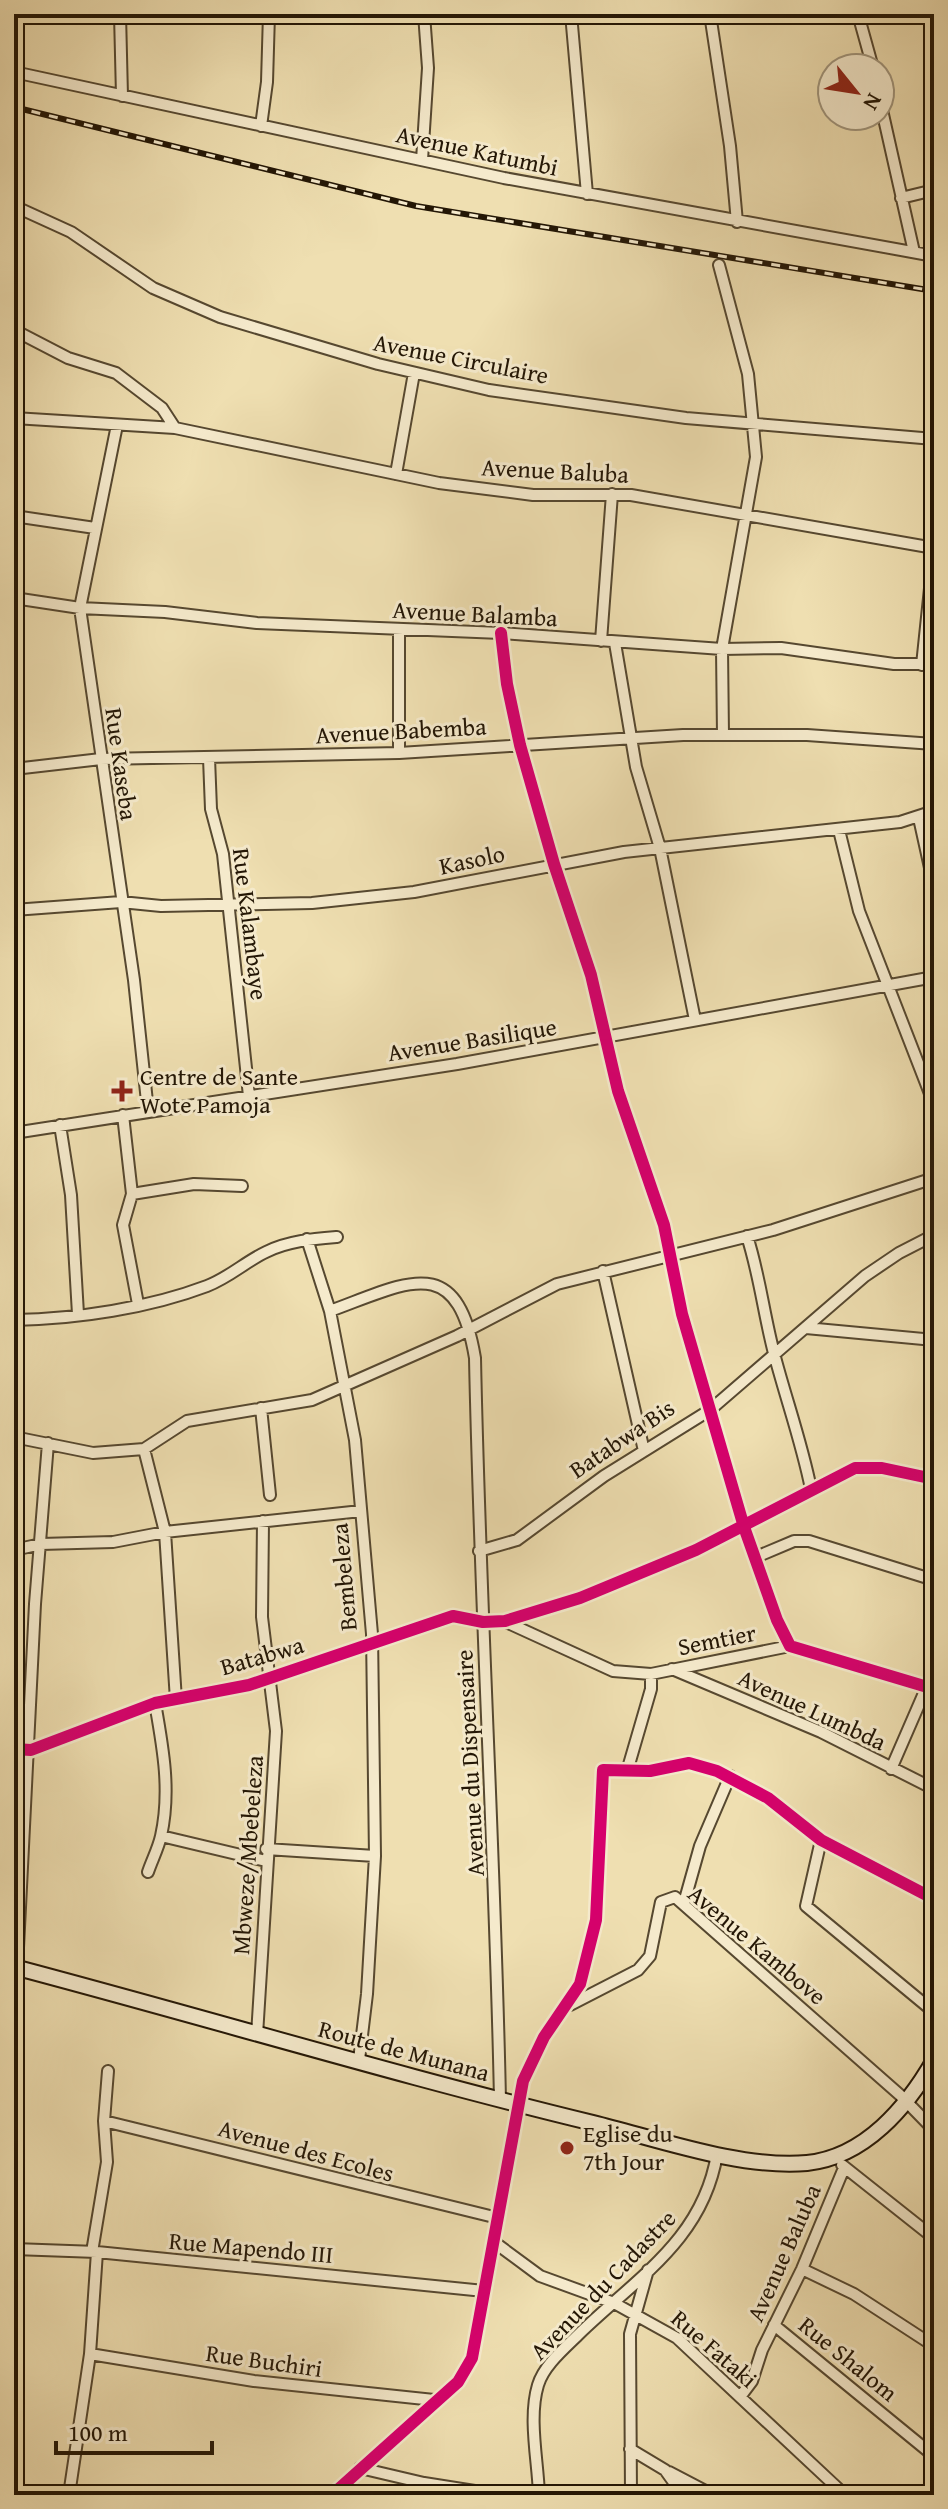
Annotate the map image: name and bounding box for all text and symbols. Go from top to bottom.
north arrow [816,52,896,132]
text: N [856,88,891,117]
street label: Avenue Katumbi [393,116,562,185]
street label: Avenue Circulaire [371,324,552,393]
street label: Avenue Baluba [480,449,630,492]
street label: Avenue Balamba [392,592,559,635]
street label: Rue Kaseba [96,705,147,823]
street label: Avenue Babemba [315,709,488,752]
street label: Kasolo [436,835,508,884]
street label: Rue Kalambaye [224,846,277,1002]
street label: Avenue Basilique [385,1009,559,1070]
place label: Centre de Sante Wote Pamoja [140,1059,298,1122]
marker: Centre de Sante Wote Pamoja [111,1080,133,1102]
street label: Batabwa Bis [562,1390,681,1487]
street label: Bembeleza [321,1521,366,1632]
street label: Semtier [675,1615,759,1664]
street label: Batabwa [216,1627,308,1684]
street label: Avenue du Dispensaire [446,1649,493,1877]
street label: Avenue Lumbda [732,1660,893,1759]
street label: Mbweze/Mbebeleza [223,1753,272,1956]
street label: Avenue Kambove [681,1876,834,2013]
street label: Route de Munana [315,2011,494,2090]
street label: Avenue des Ecoles [214,2110,398,2191]
place label: Eglise du 7th Jour [583,2116,672,2179]
marker: Eglise du 7th Jour [558,2139,576,2157]
street label: Avenue Baluba [738,2178,830,2327]
street label: Avenue du Cadastre [521,2201,684,2368]
street label: Rue Mapendo III [168,2223,335,2272]
street label: Rue Fataki [664,2301,765,2396]
street label: Rue Shalom [791,2308,906,2410]
street label: Rue Buchiri [204,2335,325,2386]
scale bar [56,2405,212,2455]
text: 100 m [68,2415,128,2450]

